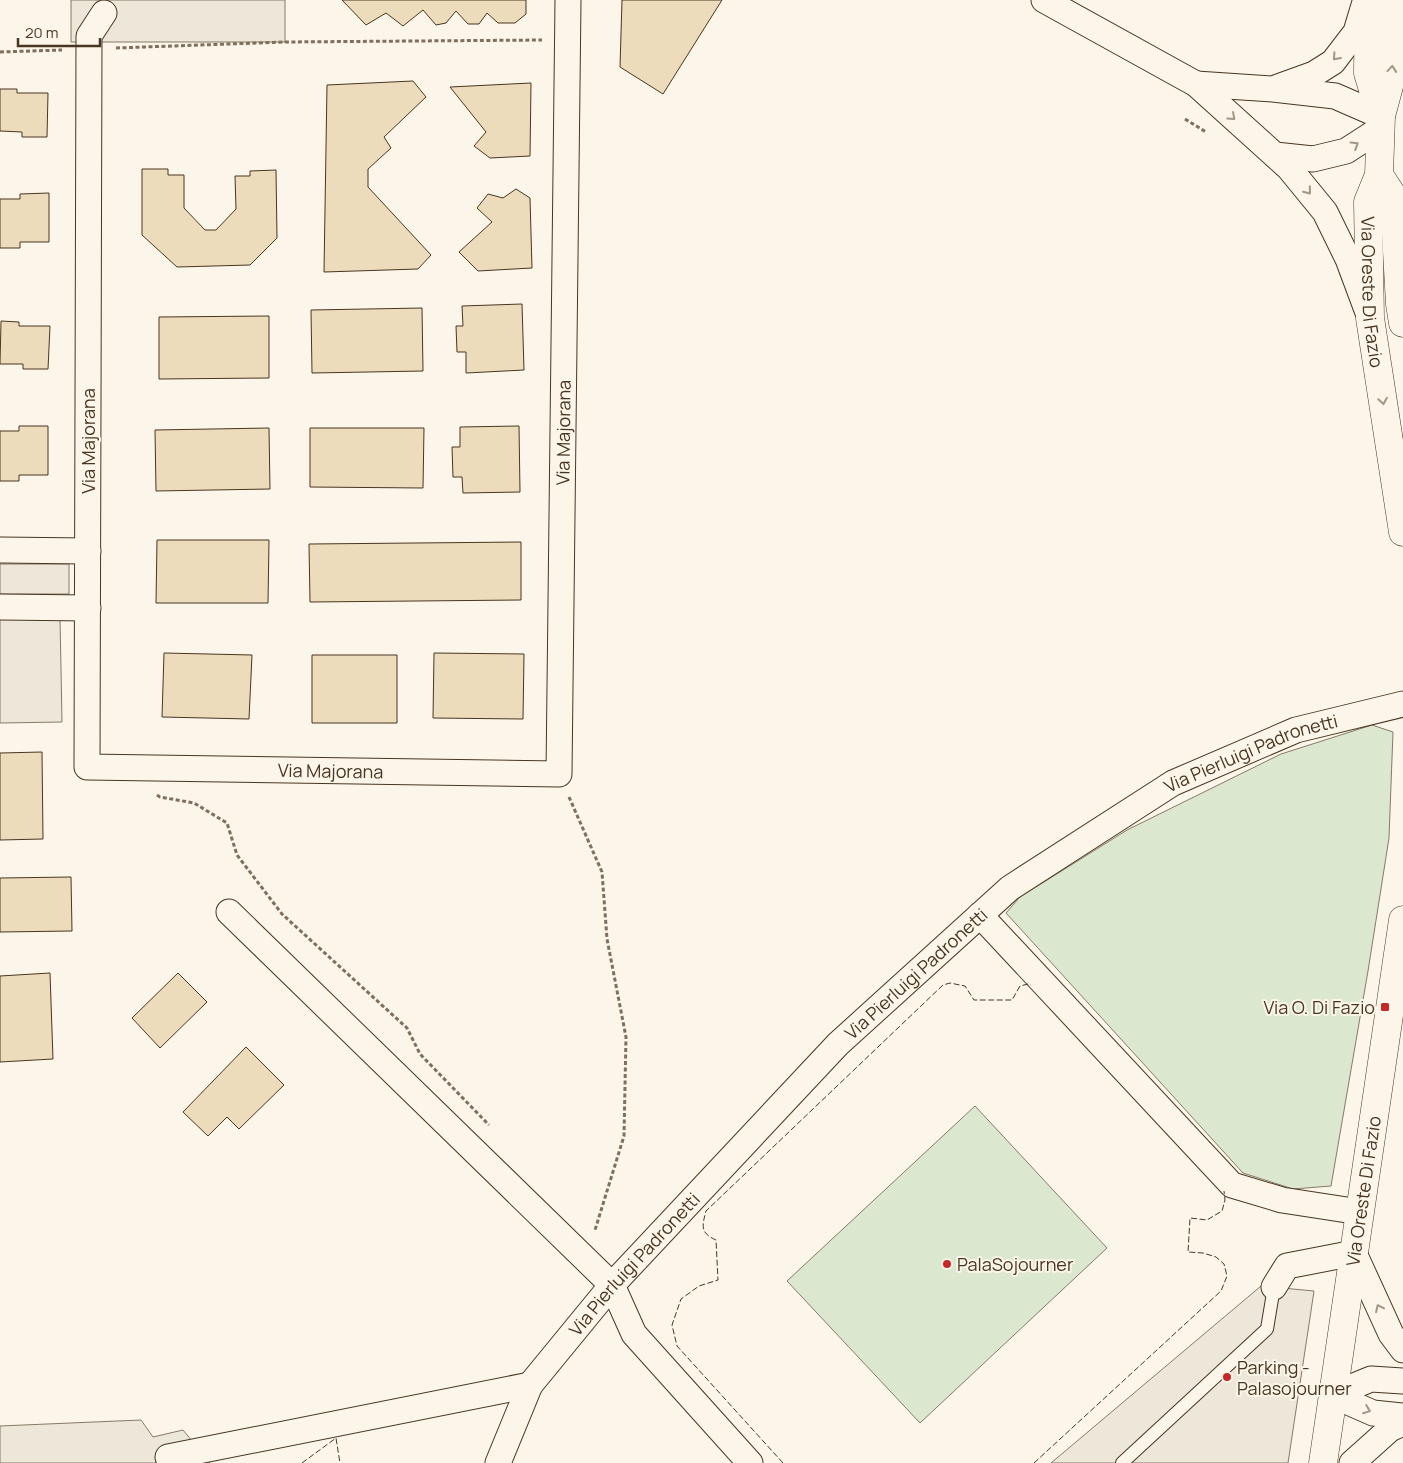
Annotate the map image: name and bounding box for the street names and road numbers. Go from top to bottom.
street label: Via Oreste Di Fazio [1356,216,1389,369]
street label: Via Majorana [550,380,576,485]
street label: Via Majorana [76,388,100,494]
street label: Via Pierluigi Padronetti [1159,708,1340,798]
street label: Via Majorana [278,758,383,783]
street label: Via Pierluigi Padronetti [839,902,992,1044]
street label: Via Oreste Di Fazio [1340,1114,1386,1268]
street label: Via Pierluigi Padronetti [563,1187,705,1341]

